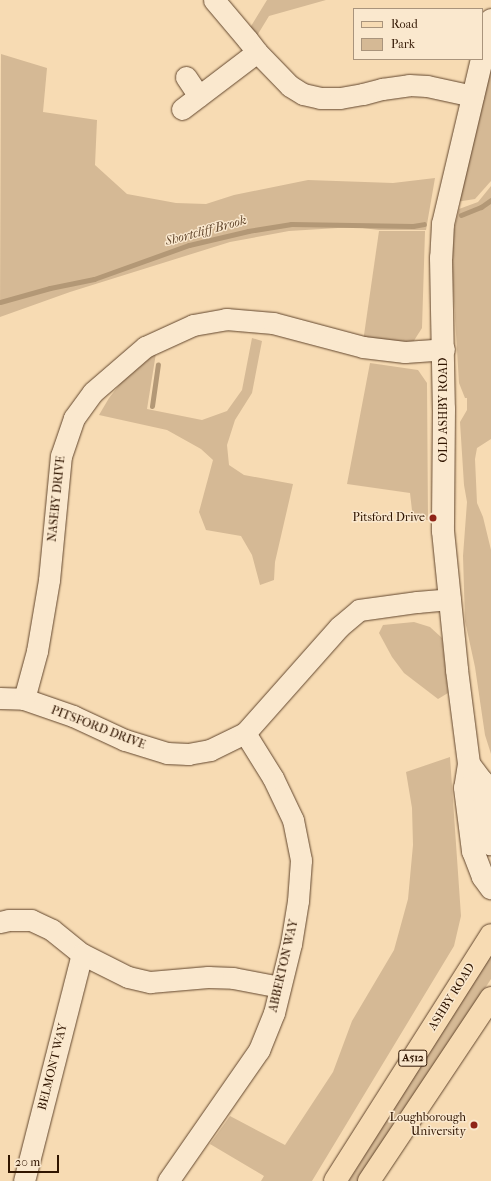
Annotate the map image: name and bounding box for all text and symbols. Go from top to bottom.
legend [353,8,483,60]
text: Road [391,17,418,31]
text: Park [391,37,415,51]
water label: Shortcliff Brook [164,213,248,249]
street label: OLD ASHBY ROAD [437,358,451,462]
street label: NASEBY DRIVE [45,455,69,543]
place label: Pitsford Drive [352,511,425,525]
marker: Pitsford Drive [428,513,438,523]
street label: PITSFORD DRIVE [49,703,147,753]
street label: ABBERTON WAY [266,918,302,1014]
street label: ASHBY ROAD [426,961,478,1033]
street label: BELMONT WAY [35,1022,71,1112]
road number: A512 [398,1049,428,1067]
place label: Loughborough University [390,1111,466,1139]
marker: Loughborough University [469,1120,479,1130]
scale bar [10,1147,61,1173]
text: 20 m [15,1155,40,1169]

